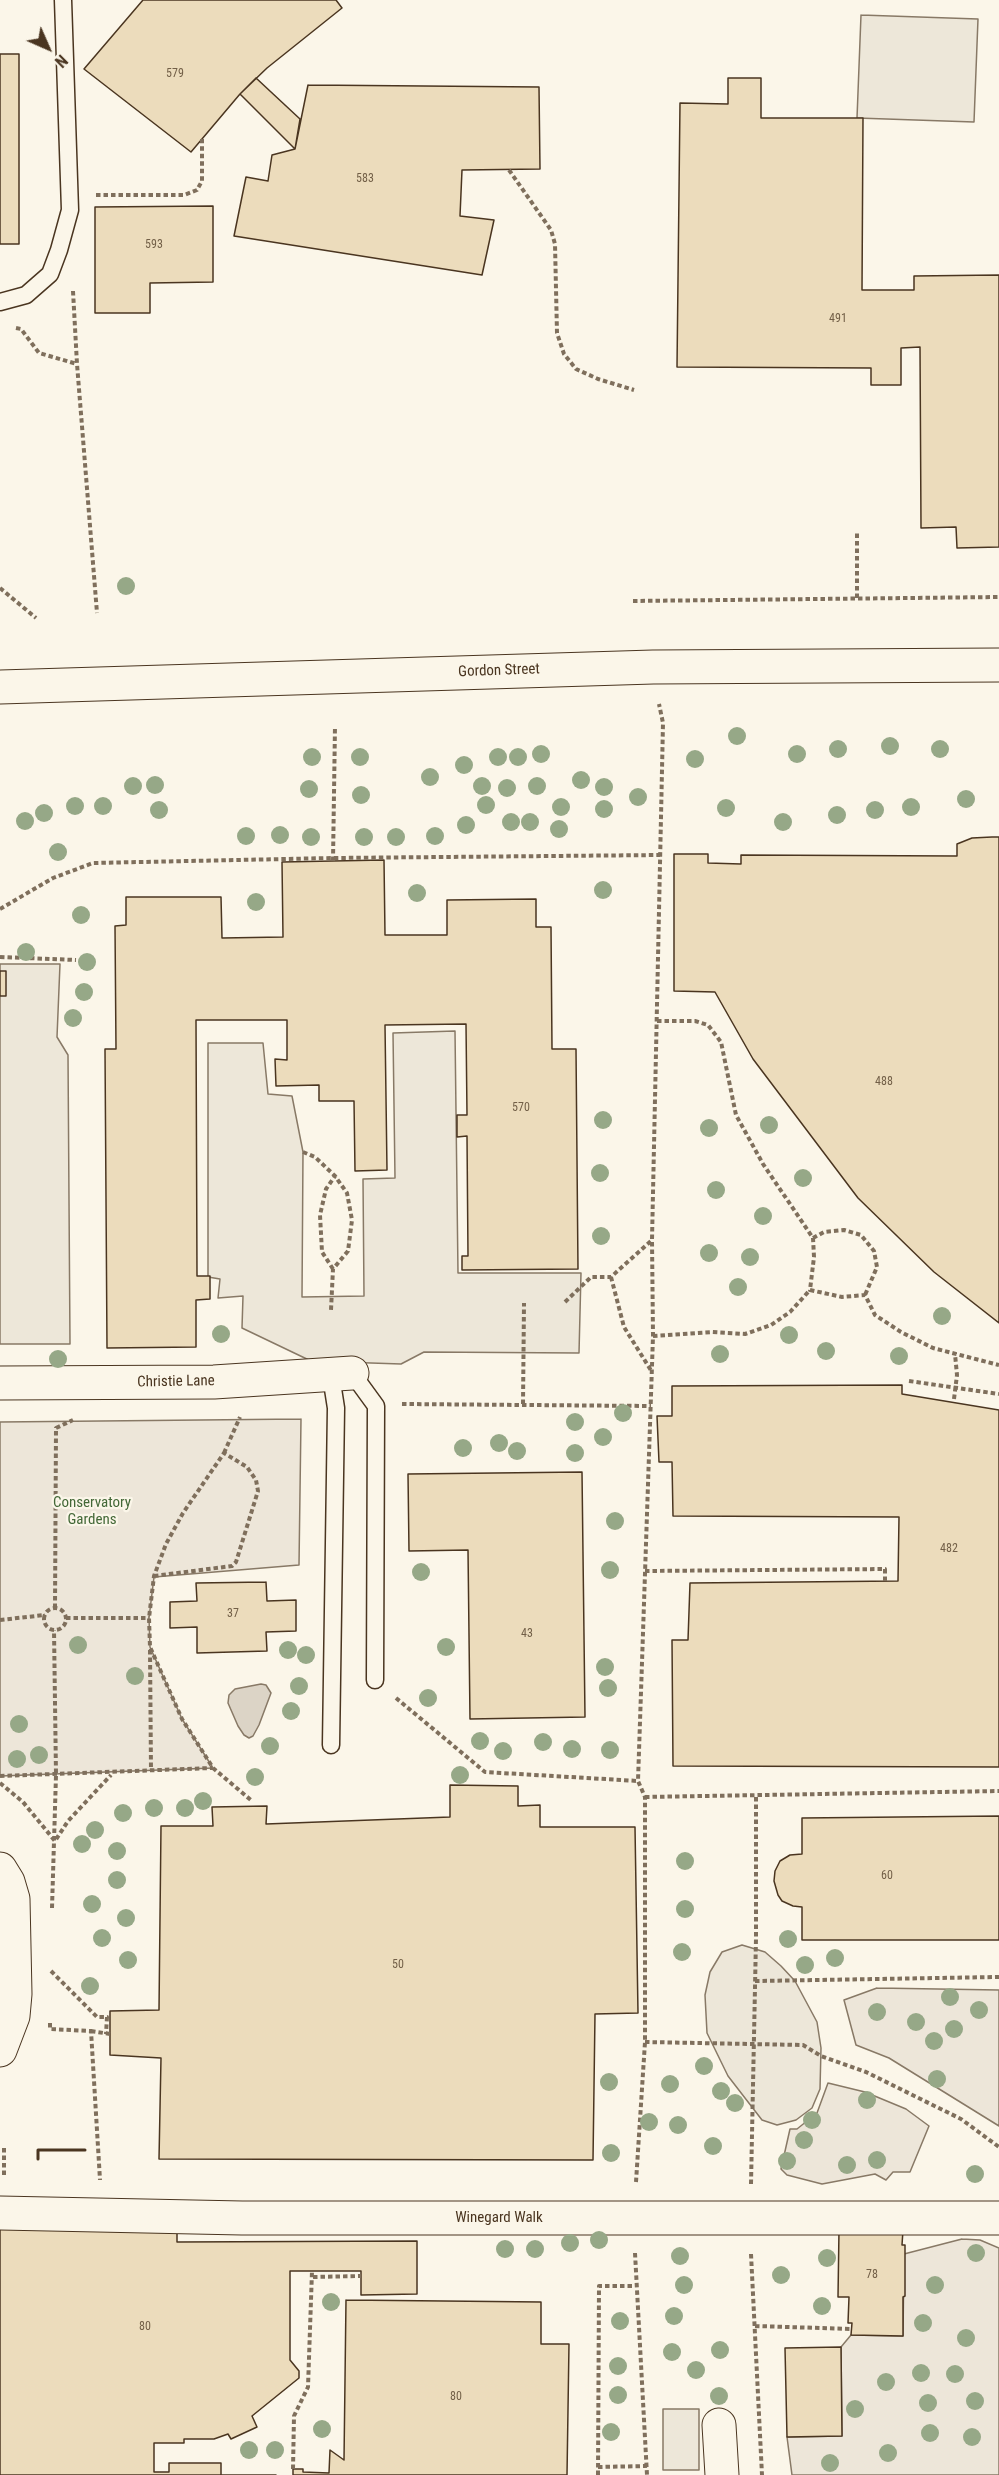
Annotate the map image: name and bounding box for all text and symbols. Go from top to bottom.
north arrow [18,18,78,78]
text: N [51,51,71,71]
house number: 579 [166,67,184,81]
house number: 583 [356,172,374,186]
house number: 593 [145,238,163,252]
house number: 491 [829,312,847,326]
street label: Gordon Street [458,661,540,681]
house number: 488 [875,1075,893,1089]
house number: 570 [512,1101,530,1115]
street label: Christie Lane [137,1372,215,1392]
park label: Conservatory Gardens [53,1494,131,1529]
house number: 482 [940,1542,958,1556]
house number: 37 [227,1607,239,1621]
house number: 43 [521,1627,533,1641]
house number: 60 [881,1869,893,1883]
house number: 50 [392,1958,404,1972]
street label: Winegard Walk [455,2209,543,2227]
house number: 78 [866,2268,878,2282]
house number: 80 [139,2320,151,2334]
house number: 80 [450,2390,462,2404]

